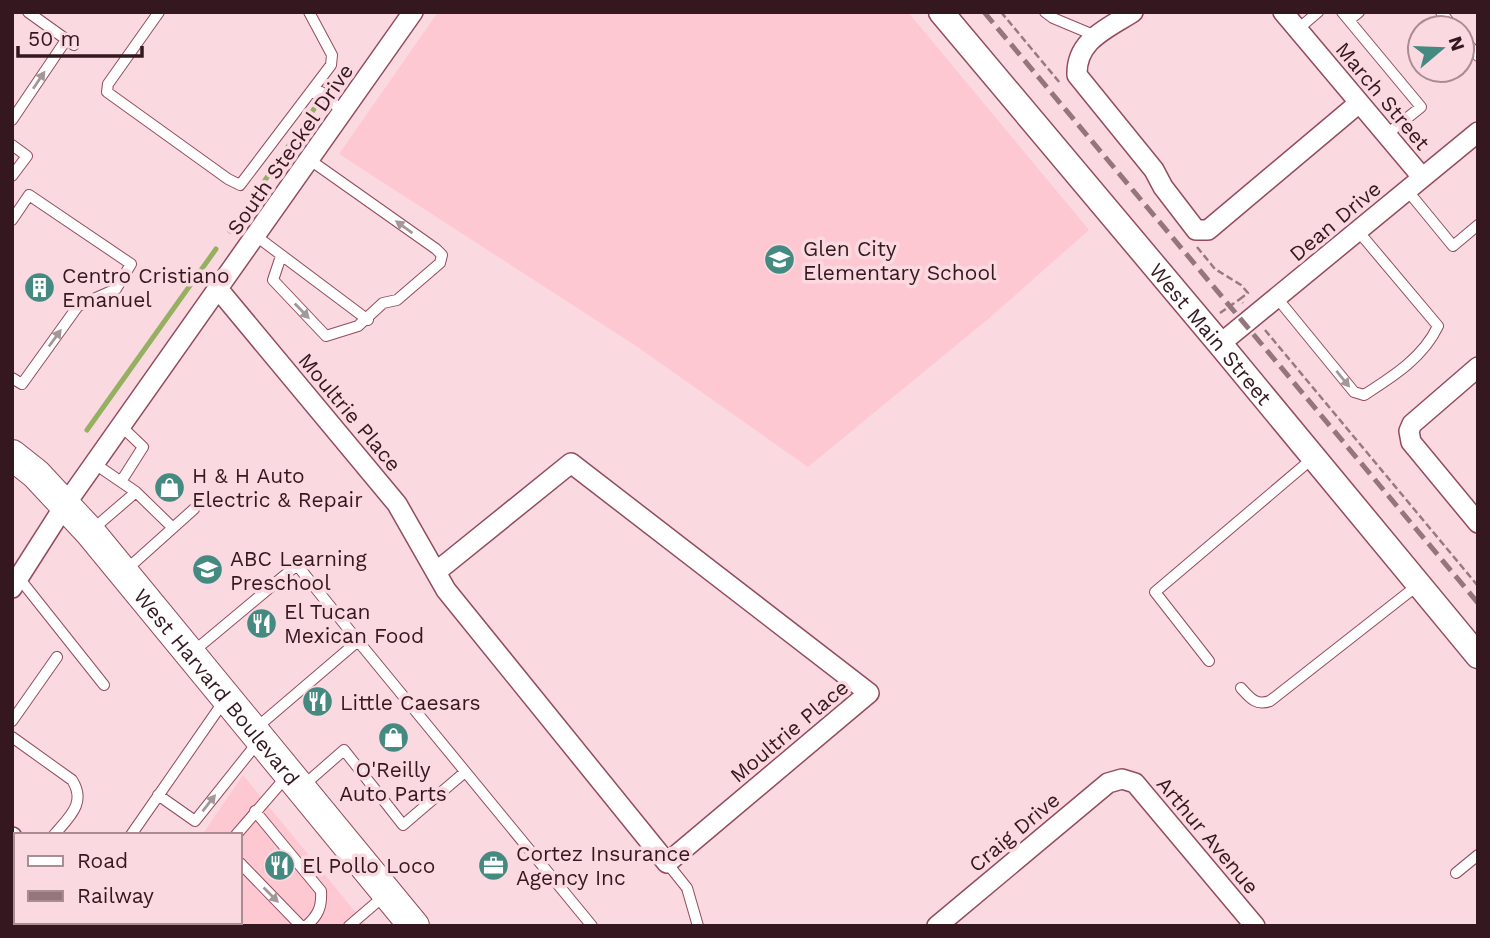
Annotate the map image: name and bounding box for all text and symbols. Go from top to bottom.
scale bar [18,14,142,58]
north arrow [1406,14,1476,84]
text: 50 m [28,26,80,51]
text: N [1443,33,1470,54]
street label: March Street [1331,37,1435,155]
street label: South Steckel Drive [222,59,358,239]
one-way arrow [32,71,46,89]
street label: Dean Drive [1284,176,1386,266]
one-way arrow [395,220,413,234]
place label: Glen City Elementary School [803,236,997,285]
school or university icon: Glen City Elementary School [763,243,797,277]
street label: West Main Street [1145,258,1278,410]
place label: Centro Cristiano Emanuel [62,263,230,312]
building icon: Centro Cristiano Emanuel [22,270,56,304]
one-way arrow [294,302,310,319]
one-way arrow [48,329,62,347]
street label: Moultrie Place [293,348,407,476]
one-way arrow [1335,370,1350,387]
place label: H & H Auto Electric & Repair [192,463,363,512]
shop icon: H & H Auto Electric & Repair [152,470,186,504]
place label: ABC Learning Preschool [230,546,368,595]
school or university icon: ABC Learning Preschool [190,553,224,587]
street label: West Harvard Boulevard [129,583,305,790]
place label: El Tucan Mexican Food [284,599,424,648]
restaurant icon: El Tucan Mexican Food [244,606,278,640]
street label: Moultrie Place [725,674,853,788]
restaurant icon: Little Caesars [300,685,334,719]
place label: Little Caesars [340,690,481,715]
shop icon: O'Reilly Auto Parts [376,720,410,754]
place label: O'Reilly Auto Parts [339,757,447,806]
street label: Arthur Avenue [1152,771,1264,899]
street label: Craig Drive [964,787,1064,877]
one-way arrow [202,795,217,813]
legend [14,833,242,924]
place label: Cortez Insurance Agency Inc [516,841,690,890]
text: Road [77,848,128,873]
restaurant icon: El Pollo Loco [262,848,296,882]
office icon: Cortez Insurance Agency Inc [476,848,510,882]
place label: El Pollo Loco [302,853,435,878]
text: Railway [77,883,154,908]
one-way arrow [262,886,279,903]

